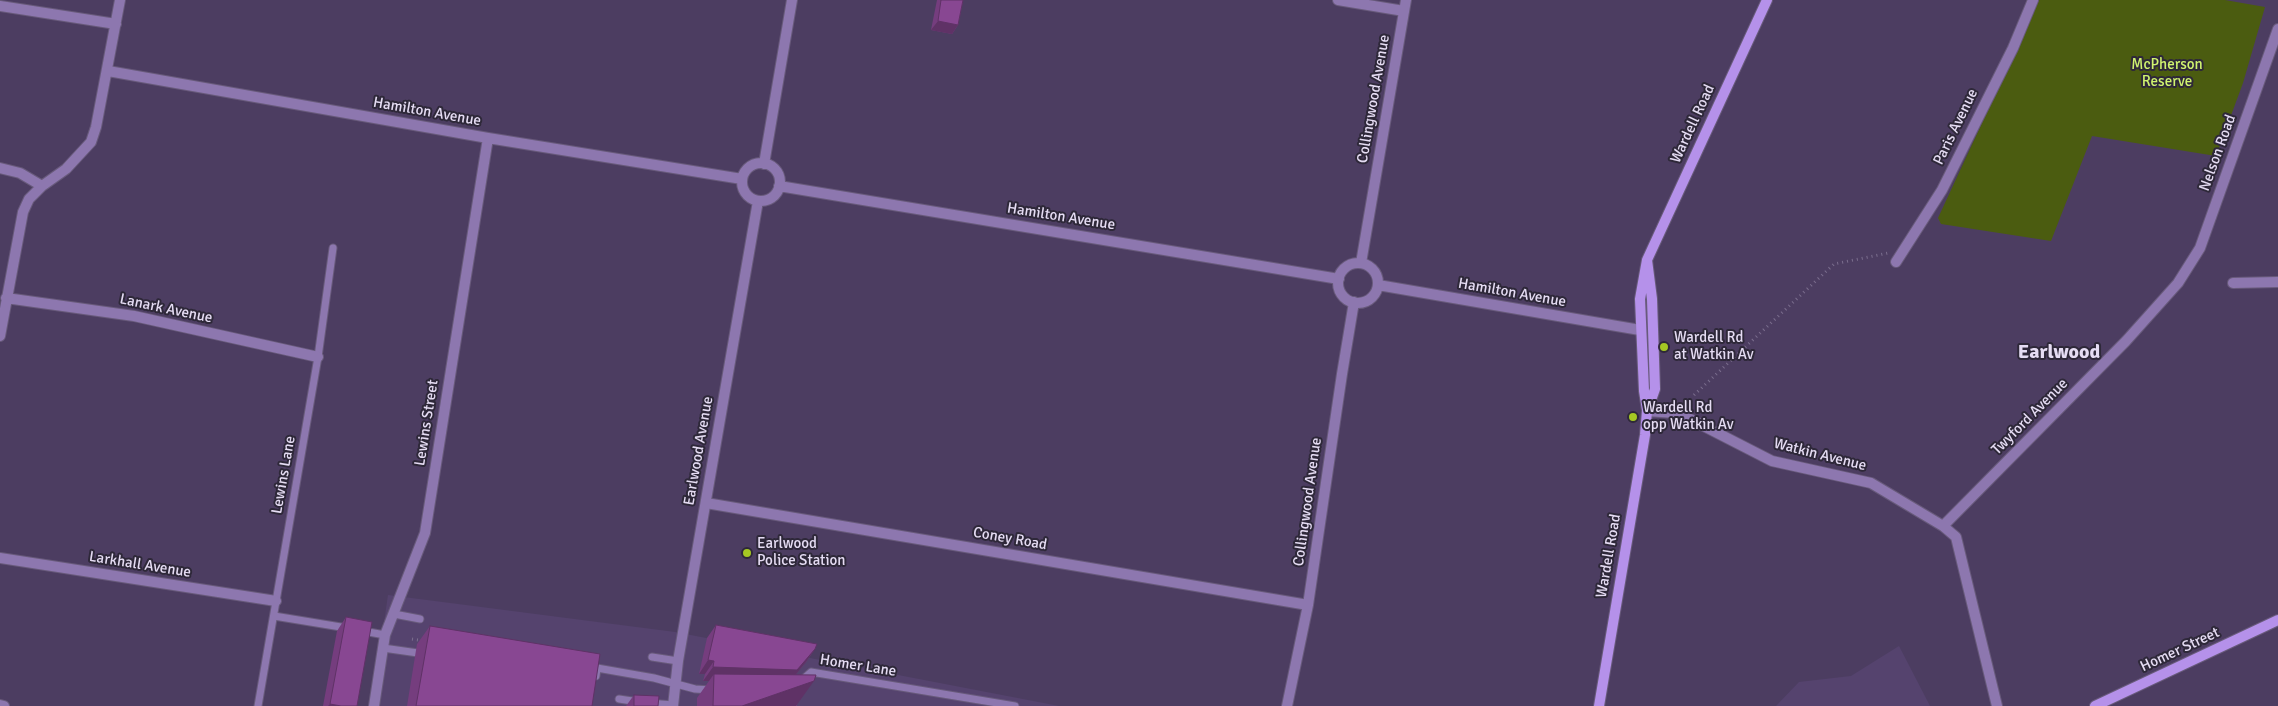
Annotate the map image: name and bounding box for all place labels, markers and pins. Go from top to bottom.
place label: Wardell Rd at Watkin Av [1674,329,1754,364]
marker: Wardell Rd at Watkin Av [1658,341,1670,353]
place label: Wardell Rd opp Watkin Av [1643,399,1734,434]
marker: Wardell Rd opp Watkin Av [1627,411,1639,423]
place label: Earlwood Police Station [757,535,846,570]
marker: Earlwood Police Station [741,547,753,559]

